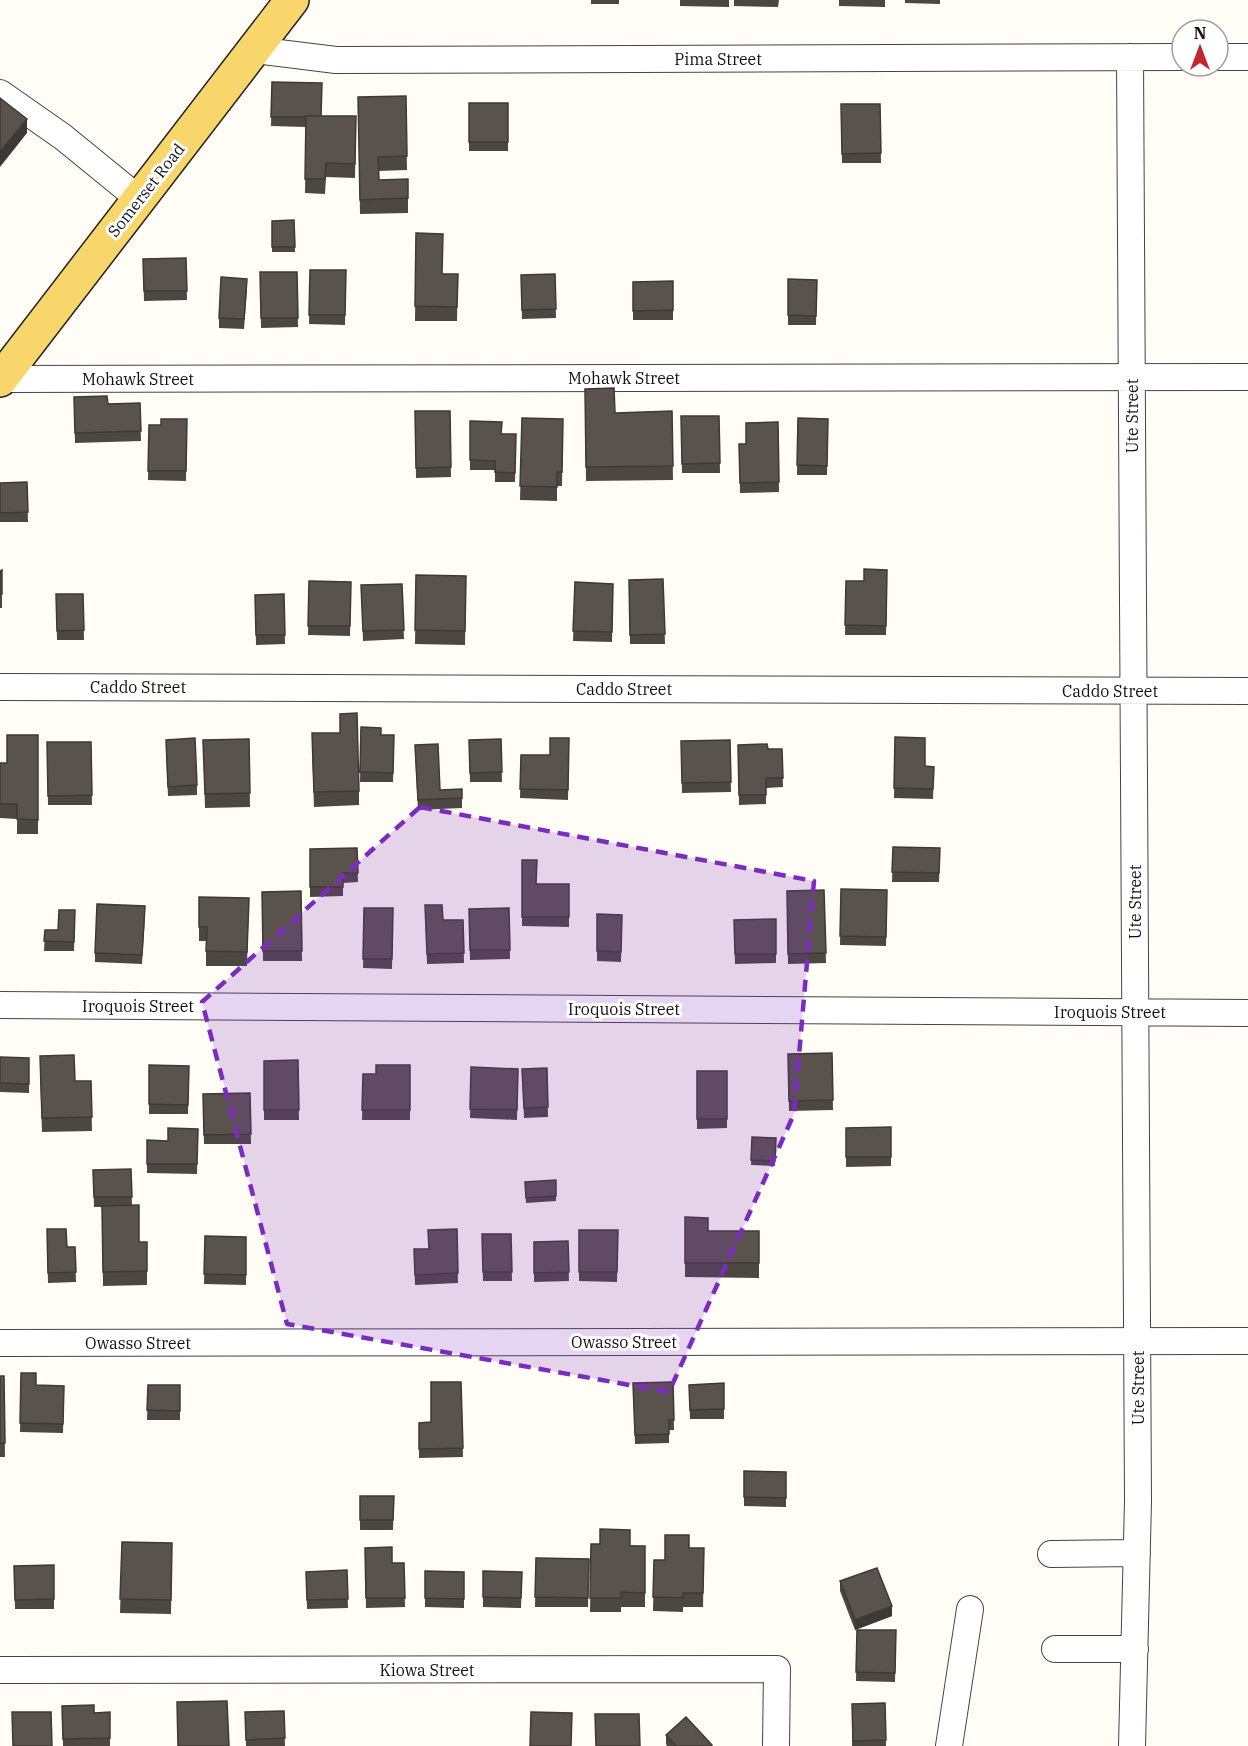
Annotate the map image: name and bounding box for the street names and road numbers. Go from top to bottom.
street label: Pima Street [674,49,762,69]
street label: Somerset Road [103,139,189,241]
street label: Mohawk Street [568,368,680,388]
street label: Mohawk Street [82,369,194,389]
street label: Ute Street [1122,378,1142,453]
street label: Caddo Street [90,677,186,697]
street label: Caddo Street [576,679,672,699]
street label: Caddo Street [1062,681,1158,701]
street label: Ute Street [1125,864,1145,939]
street label: Iroquois Street [82,996,194,1016]
street label: Iroquois Street [568,999,680,1019]
street label: Iroquois Street [1054,1002,1166,1022]
street label: Owasso Street [571,1332,677,1352]
street label: Owasso Street [85,1333,191,1353]
street label: Ute Street [1128,1350,1148,1425]
street label: Kiowa Street [380,1660,475,1680]

